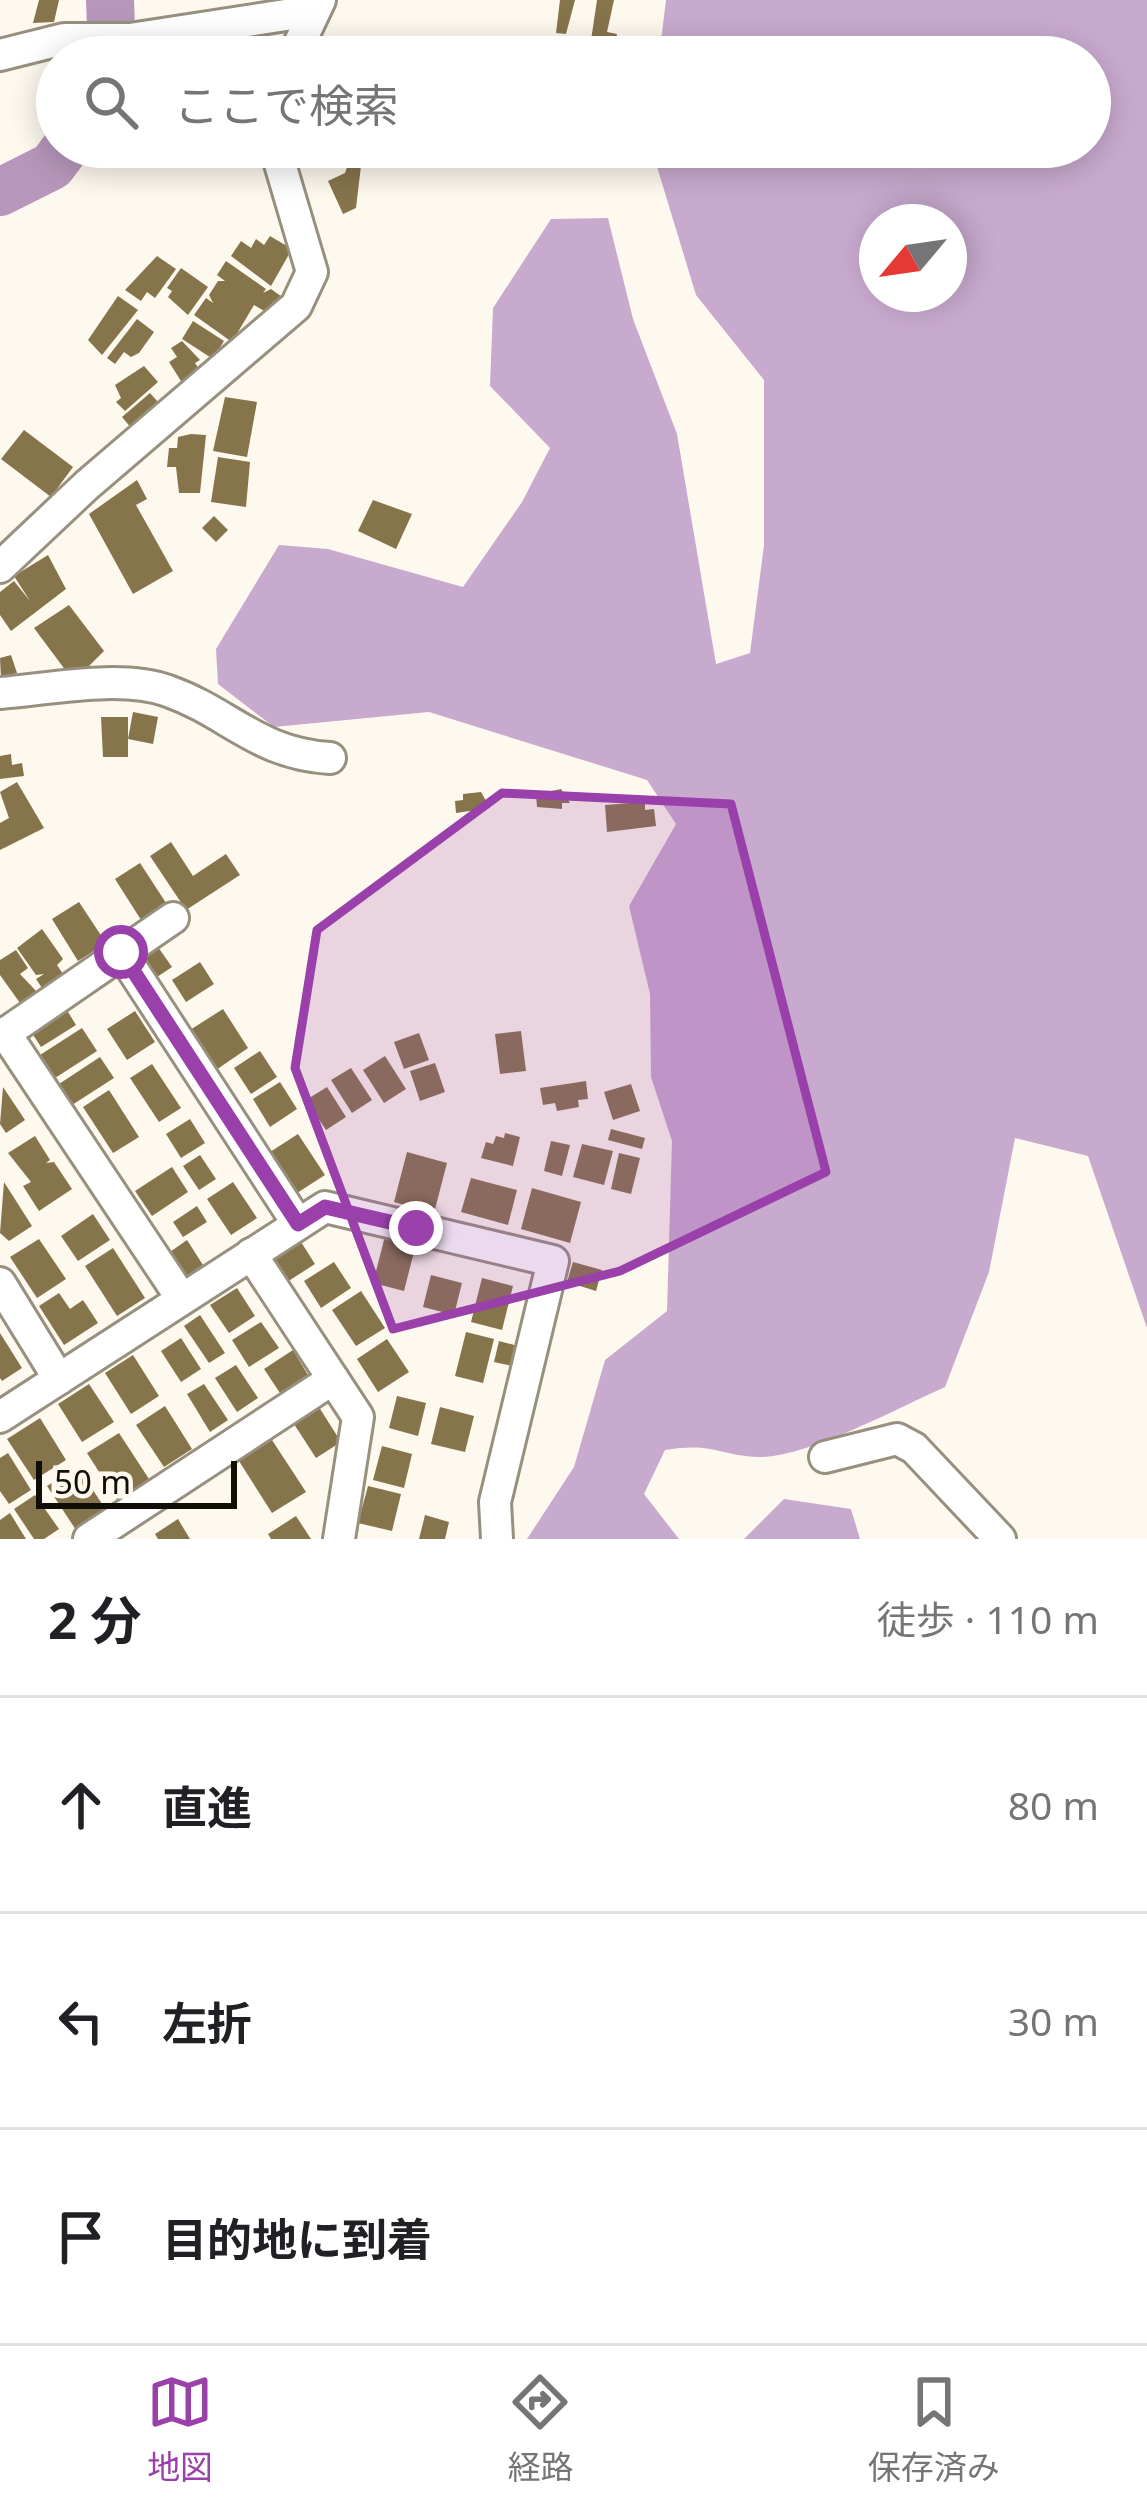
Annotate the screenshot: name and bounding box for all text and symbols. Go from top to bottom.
search box [36,36,1111,168]
icon: search [78,69,144,135]
text: ここで検索 [174,74,399,135]
north arrow [859,204,967,312]
route start [94,925,148,979]
route end [389,1201,443,1255]
scale bar [36,1455,237,1508]
text: 50 m [54,1459,131,1504]
text: 2 分 [48,1584,141,1654]
text: 徒歩 · 110 m [877,1592,1099,1645]
icon: ahead [48,1772,114,1838]
text: 直進 [162,1776,252,1837]
text: 80 m [1008,1778,1099,1831]
icon: left [48,1988,114,2054]
text: 左折 [162,1992,252,2053]
text: 30 m [1008,1994,1099,2047]
icon: arrive [48,2204,114,2270]
text: 目的地に到着 [162,2208,432,2269]
tab: 地図 [147,2369,213,2489]
tab: 経路 [507,2369,573,2489]
tab: 保存済み [868,2369,1000,2489]

